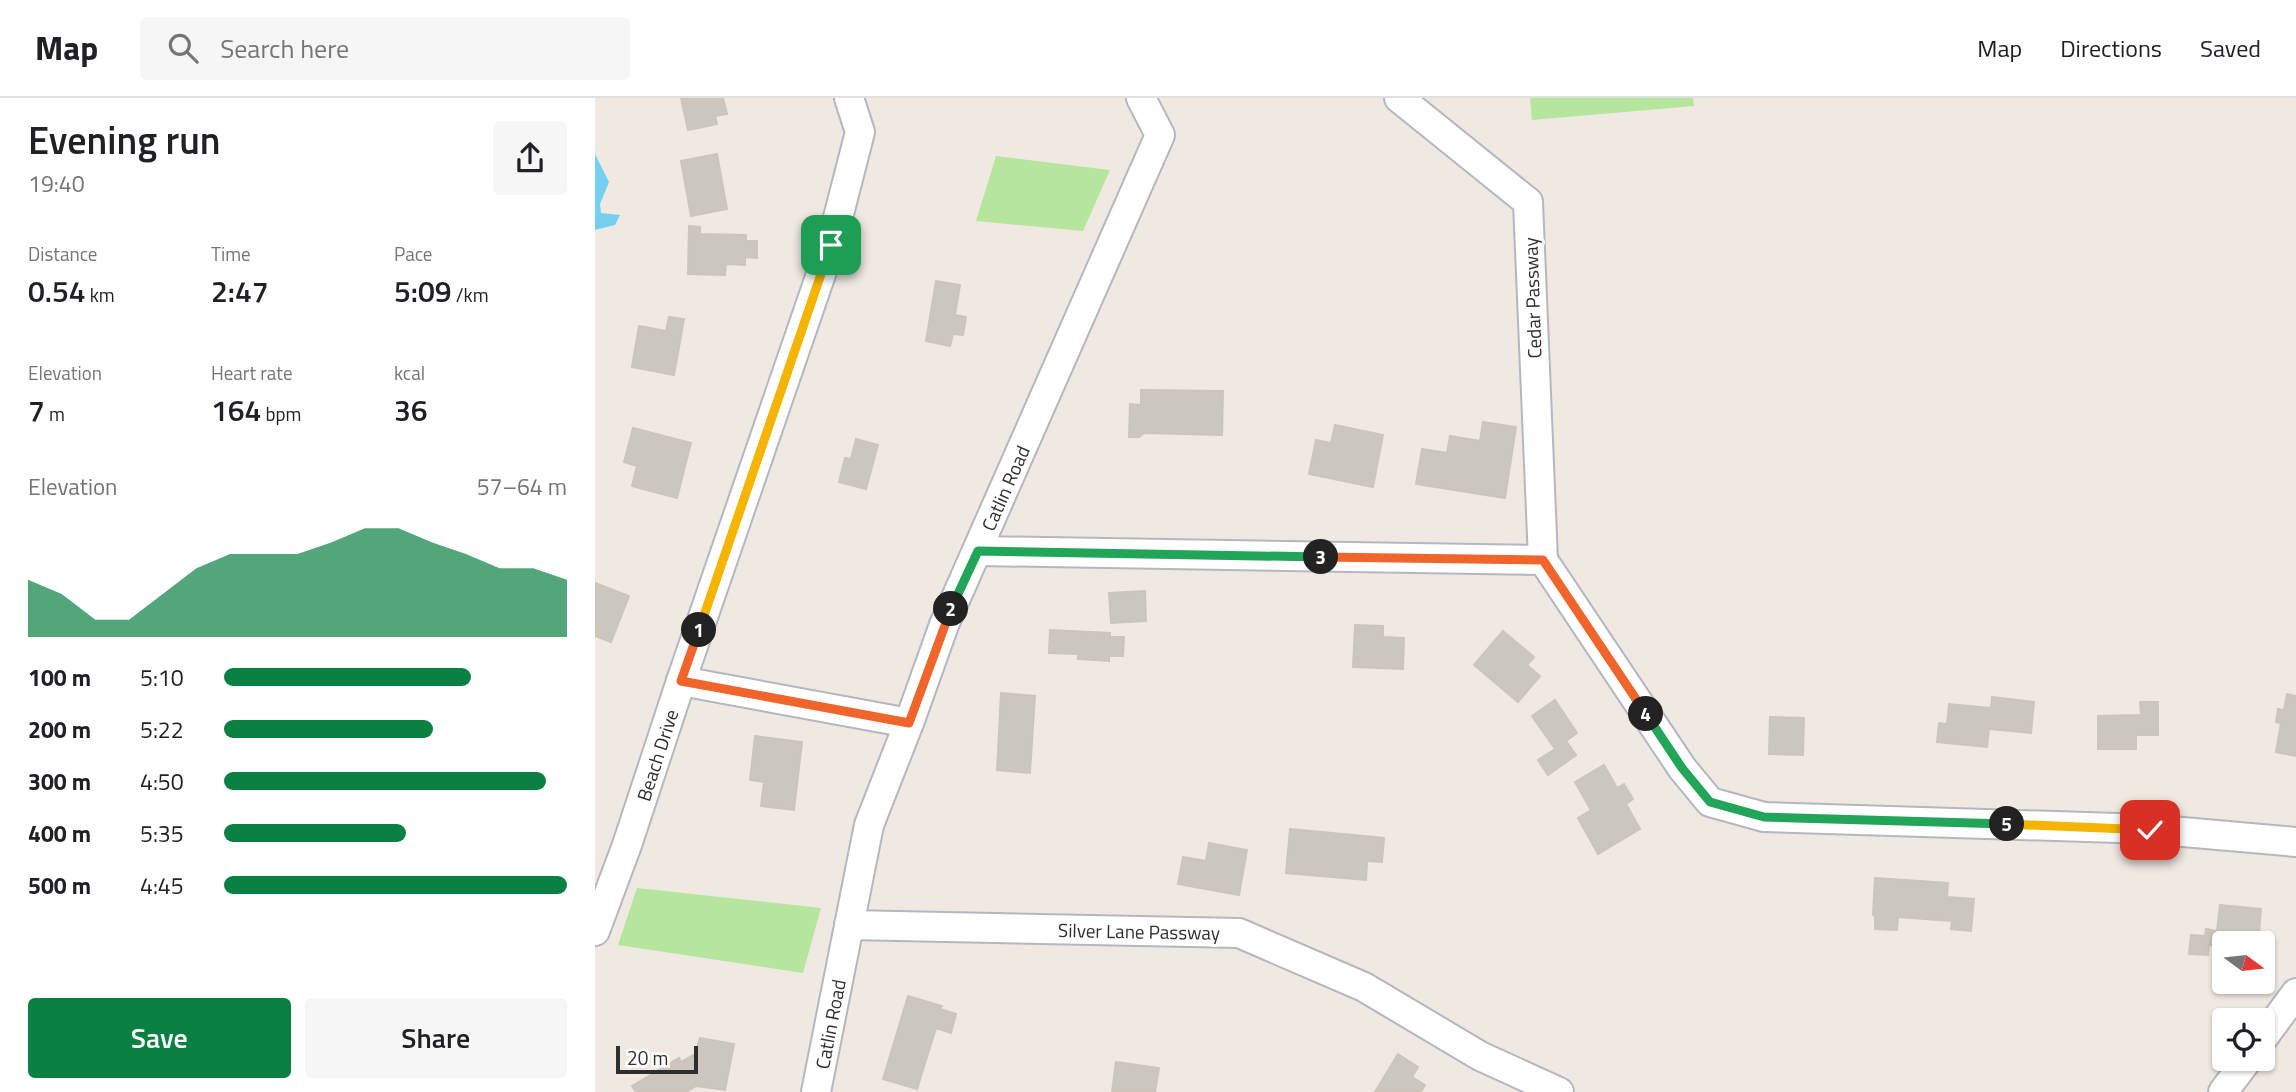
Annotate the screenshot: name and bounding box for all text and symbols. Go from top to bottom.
search box [140,17,630,80]
text: Map [35,23,98,73]
icon: search [164,29,202,67]
text: Search here [220,29,349,68]
text: Map [1977,30,2022,66]
text: Directions [2060,30,2162,66]
text: Saved [2200,30,2261,66]
text: Evening run [28,111,221,169]
button: share [493,121,567,195]
text: 19:40 [28,166,85,201]
pin [801,215,861,275]
icon: arrive [812,226,850,264]
street label: Cedar Passway [1515,237,1549,359]
text: Distance [28,239,97,268]
text: Time [211,239,251,268]
text: Pace [394,239,432,268]
text: 0.54 [28,268,86,314]
text: 2:47 [211,268,269,314]
text: 5:09 [394,268,452,314]
text: km [86,280,115,309]
text: /km [452,280,489,309]
text: Elevation [28,358,102,387]
text: Heart rate [211,358,293,387]
text: kcal [394,358,425,387]
text: 7 [28,387,45,433]
text: 164 [211,387,261,433]
text: 36 [394,387,428,433]
text: m [45,399,65,428]
text: bpm [261,399,301,428]
street label: Catlin Road [973,441,1037,535]
text: Elevation [28,469,117,504]
text: 57–64 m [477,469,567,504]
pin: 3 [1303,540,1339,574]
text: 3 [1315,542,1326,571]
pin: 2 [933,592,969,626]
text: 2 [945,594,956,623]
pin: 1 [681,612,717,648]
text: 1 [693,615,704,644]
text: 100 m [28,660,91,695]
text: 5:10 [140,660,184,695]
pin: 4 [1629,696,1663,732]
text: 4 [1640,699,1651,728]
street label: Beach Drive [629,705,685,805]
text: 200 m [28,712,91,747]
text: 5:22 [140,712,184,747]
text: 300 m [28,764,91,799]
text: 4:50 [140,764,184,799]
pin [2120,800,2180,860]
pin: 5 [1989,806,2025,842]
text: 5 [2001,809,2012,838]
icon: check [2131,811,2169,849]
text: 400 m [28,816,91,851]
text: 5:35 [140,816,184,851]
text: 500 m [28,868,91,903]
text: 4:45 [140,868,184,903]
street label: Silver Lane Passway [1058,915,1220,947]
north arrow [2212,931,2275,994]
map controls [2212,931,2275,1071]
street label: Catlin Road [807,977,853,1071]
button: Save [28,998,291,1078]
button: Share [305,998,567,1078]
button: locate [2212,1008,2275,1071]
scale bar [616,1043,698,1075]
text: 20 m [627,1043,668,1072]

